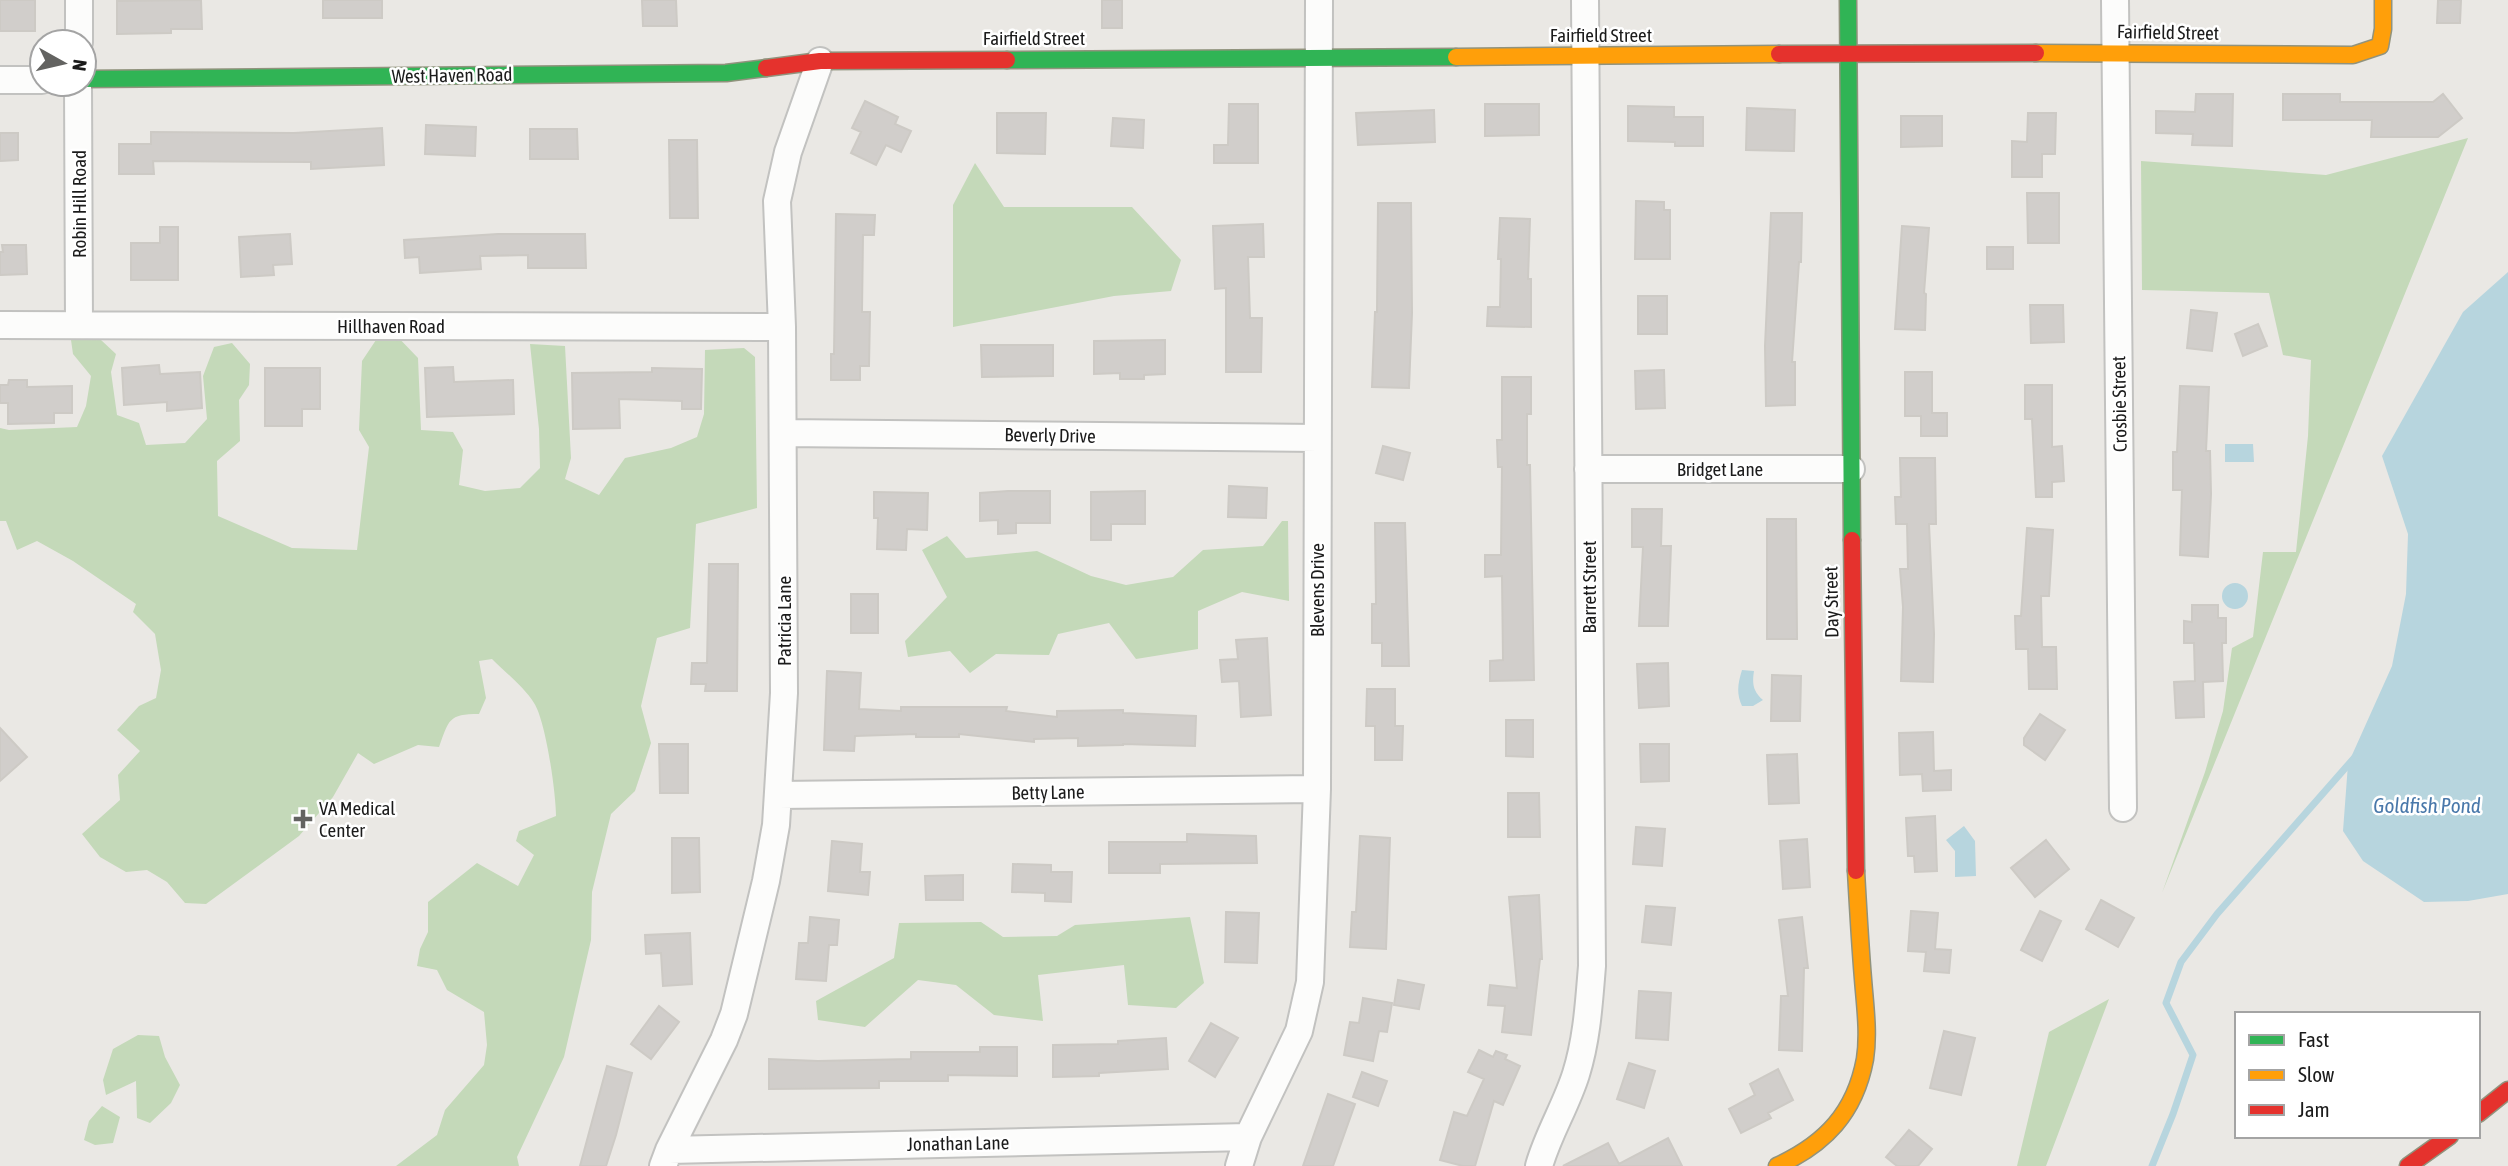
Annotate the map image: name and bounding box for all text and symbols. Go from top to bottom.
street label: Fairfield Street [2117,20,2219,44]
street label: Fairfield Street [1550,24,1652,46]
street label: Fairfield Street [983,27,1085,49]
north arrow [28,28,98,98]
text: N [68,58,92,72]
street label: West Haven Road [391,63,513,87]
street label: Robin Hill Road [68,150,90,258]
street label: Hillhaven Road [337,315,445,337]
street label: Crosbie Street [2107,356,2131,452]
street label: Beverly Drive [1004,423,1096,447]
street label: Bridget Lane [1677,458,1763,480]
street label: Barrett Street [1578,541,1600,633]
street label: Blevens Drive [1306,543,1328,637]
street label: Day Street [1819,566,1843,638]
street label: Patricia Lane [773,576,795,666]
street label: Betty Lane [1011,780,1085,804]
water label: Goldfish Pond [2373,793,2481,817]
place label: VA Medical Center [319,797,395,841]
marker: VA Medical Center [293,809,313,829]
legend [2235,1012,2480,1138]
text: Fast [2298,1027,2329,1051]
text: Slow [2298,1062,2335,1086]
text: Jam [2298,1097,2330,1121]
street label: Jonathan Lane [907,1131,1009,1155]

